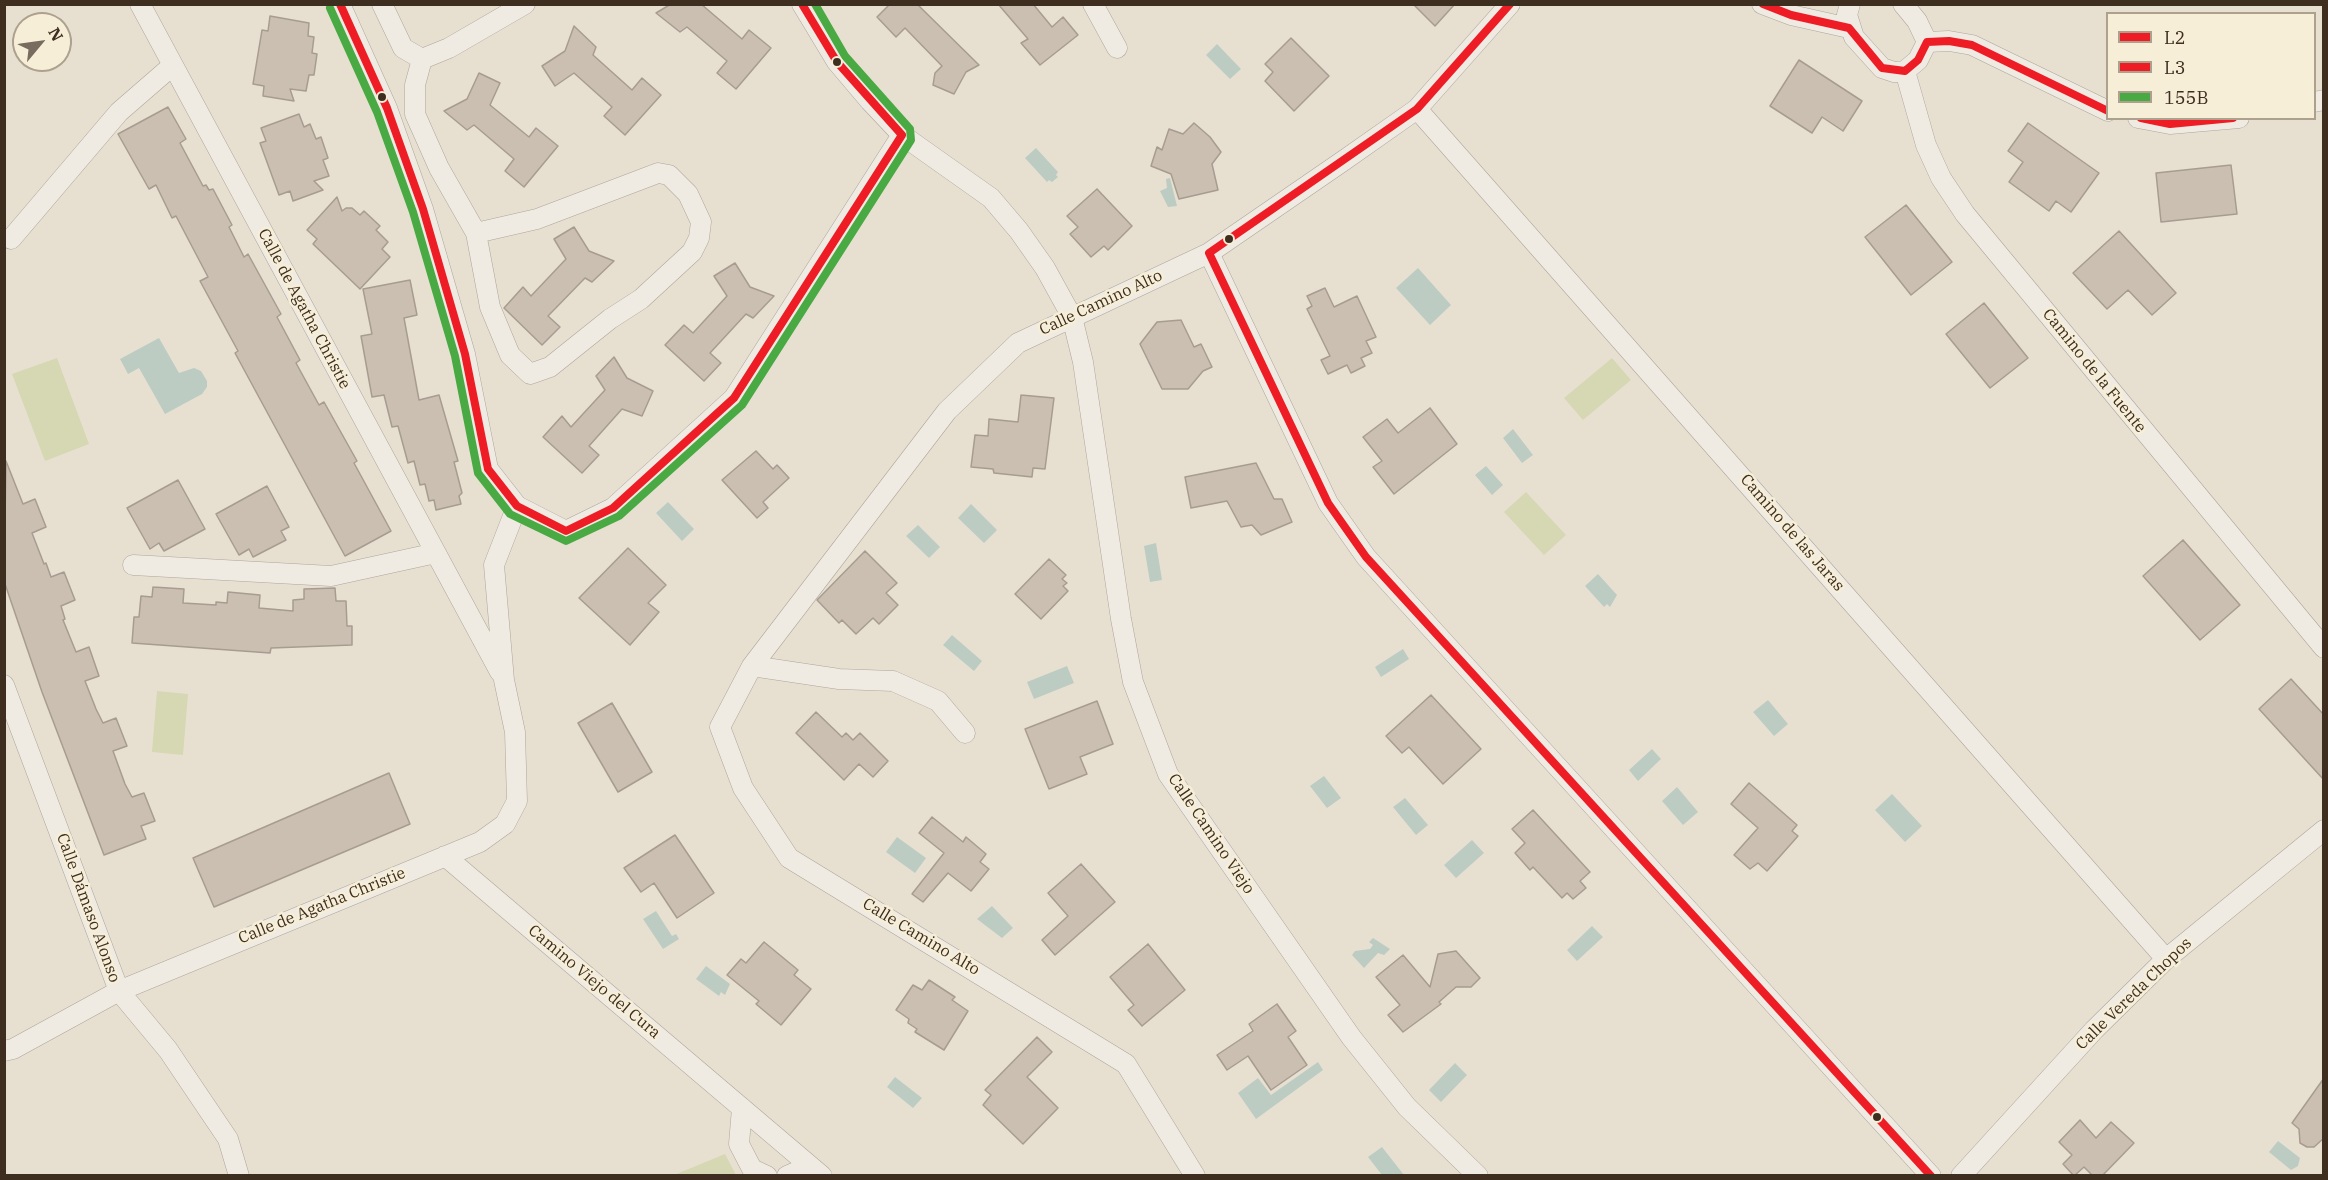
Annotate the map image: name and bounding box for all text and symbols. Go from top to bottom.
north arrow [12,12,72,72]
legend [2106,12,2316,120]
text: N [44,24,68,45]
text: L2 [2164,26,2186,49]
unlabelled marker [831,56,843,68]
text: L3 [2164,56,2186,79]
text: 155B [2164,86,2208,109]
unlabelled marker [376,91,388,103]
street label: Calle de Agatha Christie [254,226,354,392]
unlabelled marker [1223,233,1235,245]
street label: Calle Camino Alto [1037,266,1165,340]
street label: Camino de la Fuente [2038,305,2150,437]
street label: Camino de las Jaras [1736,471,1848,595]
street label: Calle Camino Viejo [1164,770,1258,898]
street label: Calle Dámaso Alonso [52,831,124,985]
street label: Calle de Agatha Christie [236,864,408,948]
street label: Calle Camino Alto [859,894,983,980]
street label: Camino Viejo del Cura [524,921,664,1043]
street label: Calle Vereda Chopos [2072,934,2196,1054]
unlabelled marker [1871,1111,1883,1123]

